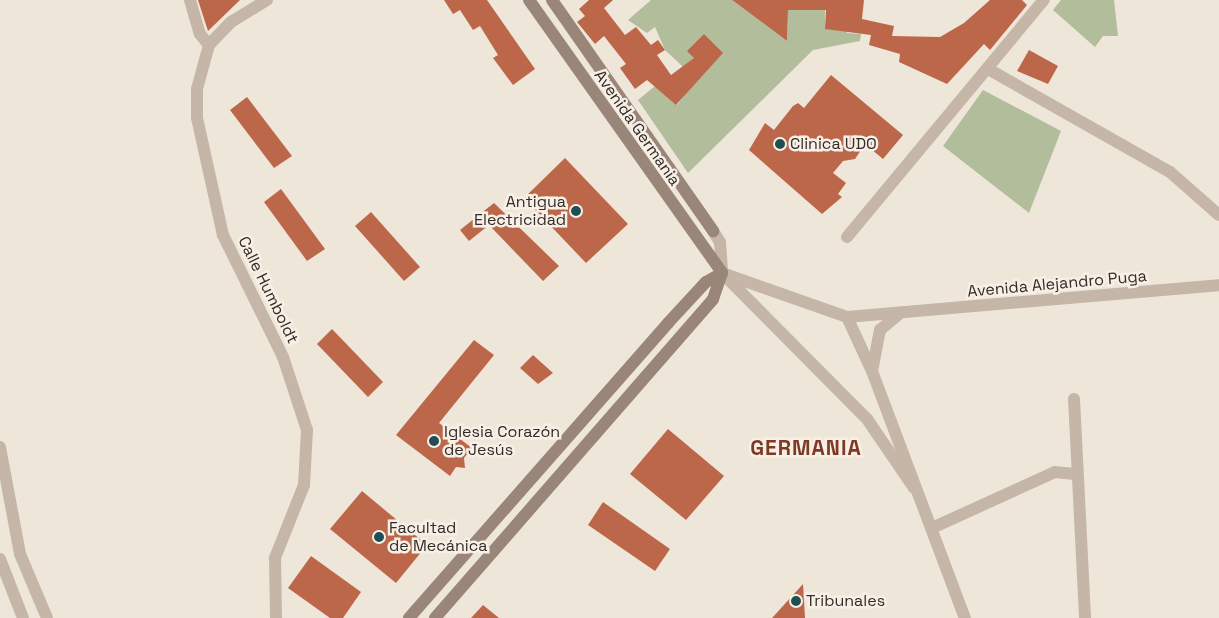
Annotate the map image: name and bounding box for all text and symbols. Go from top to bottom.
street label: Avenida Germania [590,66,684,190]
place label: Clinica UDO [790,134,877,154]
marker: Clinica UDO [774,138,786,150]
place label: Antigua Electricidad [474,192,566,230]
marker: Antigua Electricidad [570,205,582,217]
street label: Calle Humboldt [234,233,302,347]
street label: Avenida Alejandro Puga [966,267,1148,301]
place label: Iglesia Corazón de Jesús [444,422,560,460]
marker: Iglesia Corazón de Jesús [428,435,440,447]
district label: GERMANIA [749,435,863,461]
place label: Facultad de Mecánica [389,518,487,556]
marker: Facultad de Mecánica [373,531,385,543]
place label: Tribunales [806,591,885,611]
marker: Tribunales [790,595,802,607]

